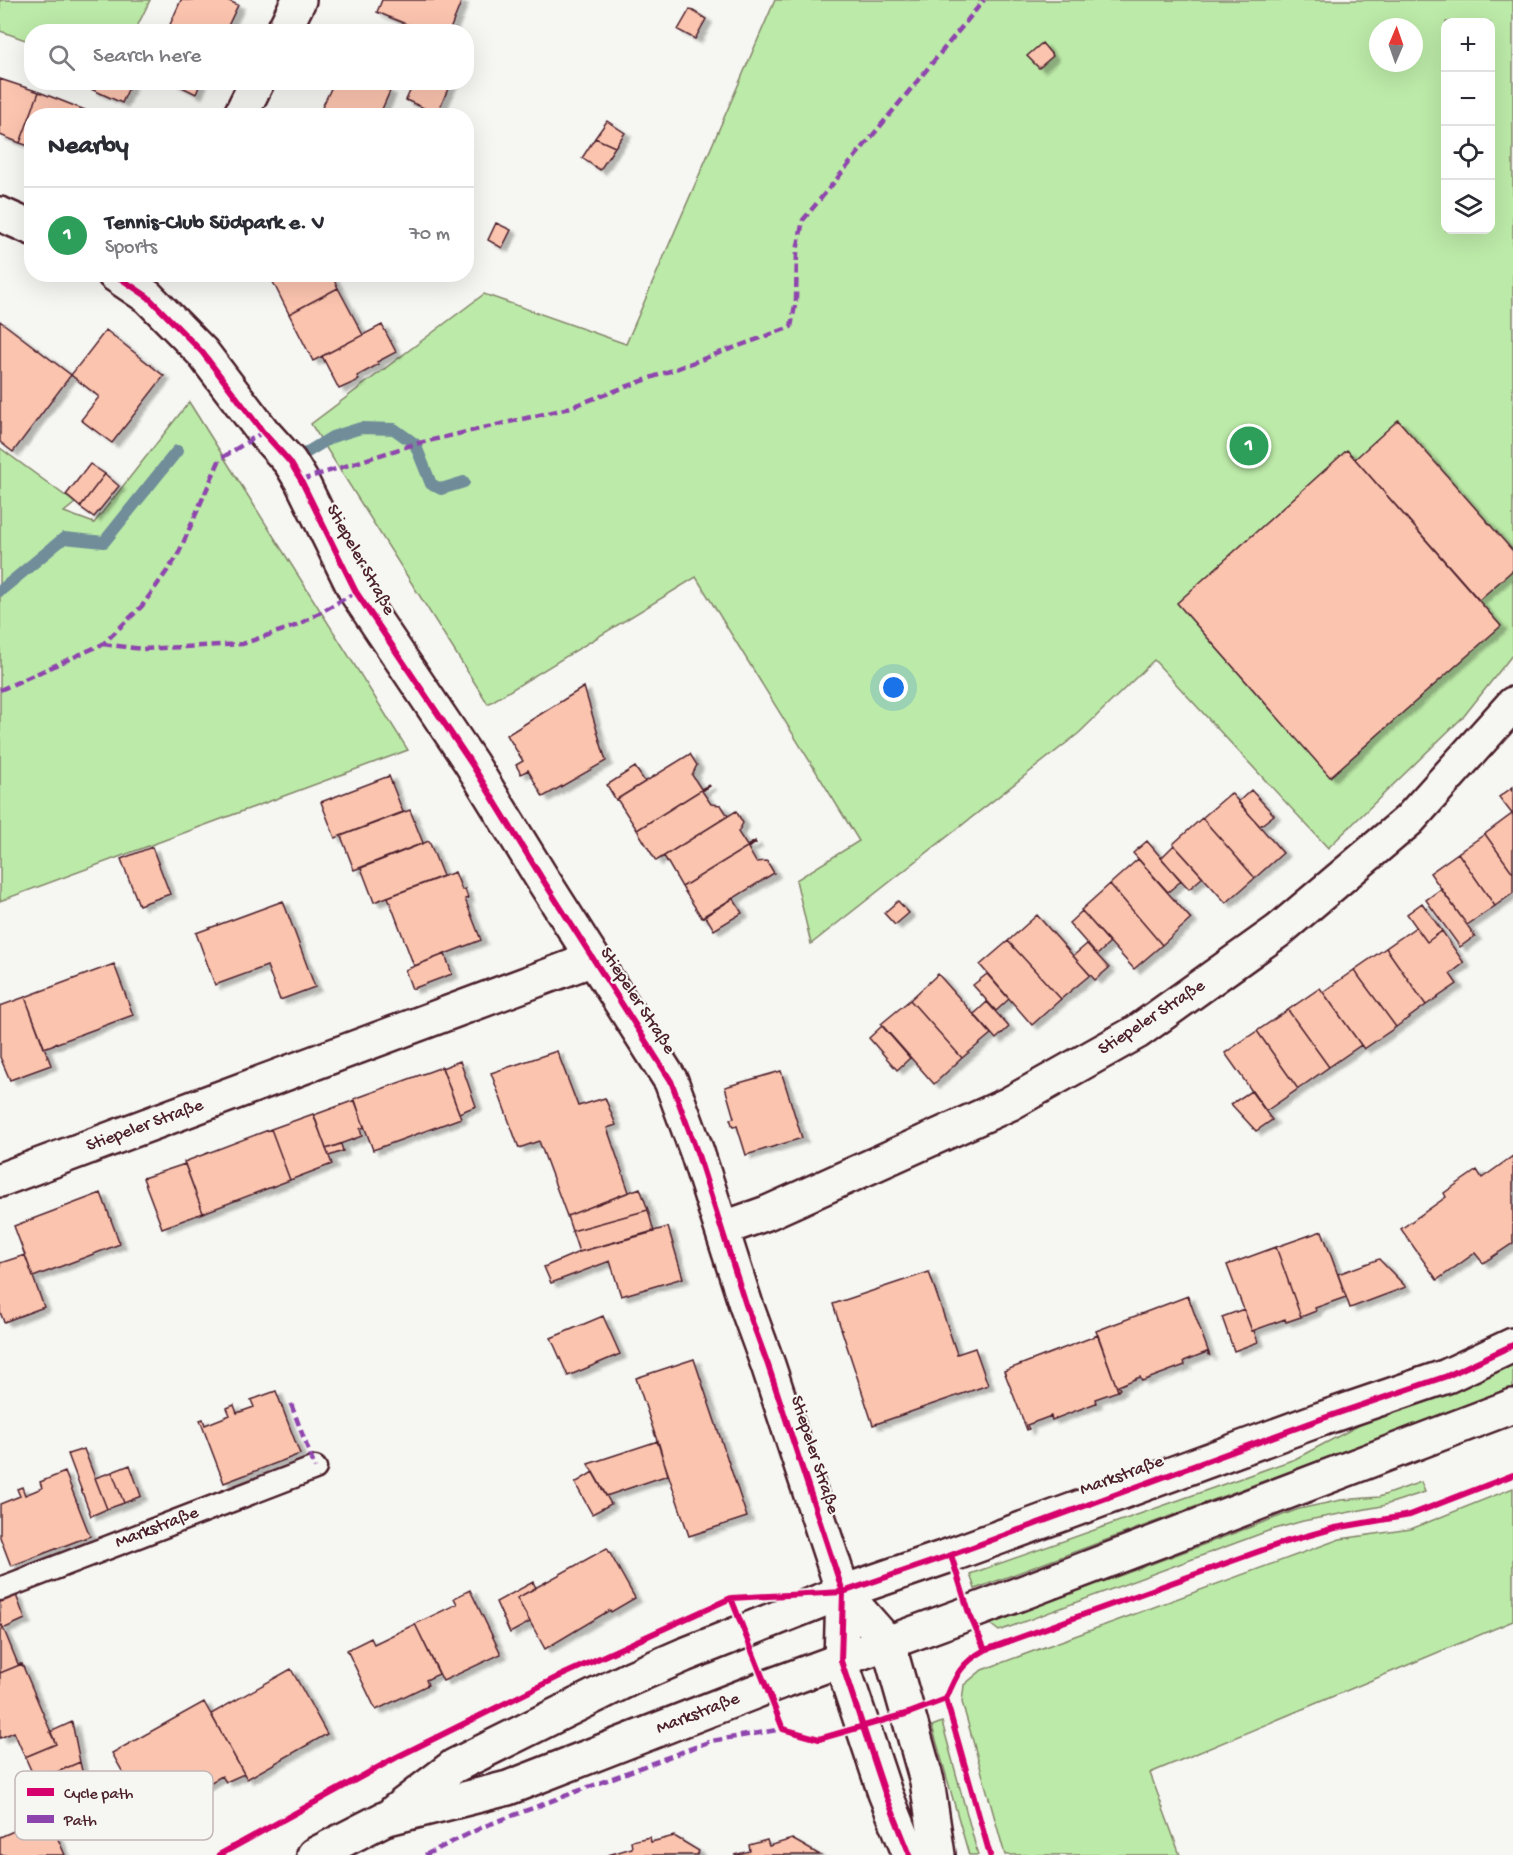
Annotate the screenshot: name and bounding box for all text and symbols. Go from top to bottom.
north arrow [1369,18,1423,72]
map controls [1441,18,1495,234]
button: + [1441,18,1495,72]
search box [24,24,474,90]
icon: search [45,41,78,74]
text: Search here [93,44,201,70]
button: − [1441,72,1495,126]
button: locate [1441,126,1495,180]
text: Nearby [48,132,129,163]
button: layers [1441,180,1495,234]
text: Tennis-Club Südpark e. V [105,211,324,237]
text: 1 [63,224,72,247]
text: 70 m [409,224,450,247]
text: Sports [105,237,157,260]
pin: 1 [1230,424,1268,468]
street label: Stiepeler Straße [321,501,399,620]
your location [879,673,908,702]
street label: Stiepeler Straße [595,944,680,1059]
street label: Stiepeler Straße [1095,975,1210,1060]
street label: Stiepeler Straße [84,1095,207,1157]
street label: Stiepeler Straße [785,1393,843,1518]
street label: Markstraße [1077,1451,1167,1501]
street label: Markstraße [112,1502,202,1553]
street label: Markstraße [653,1688,743,1739]
legend [15,1771,213,1840]
text: Cycle path [64,1786,134,1805]
text: Path [63,1813,97,1832]

